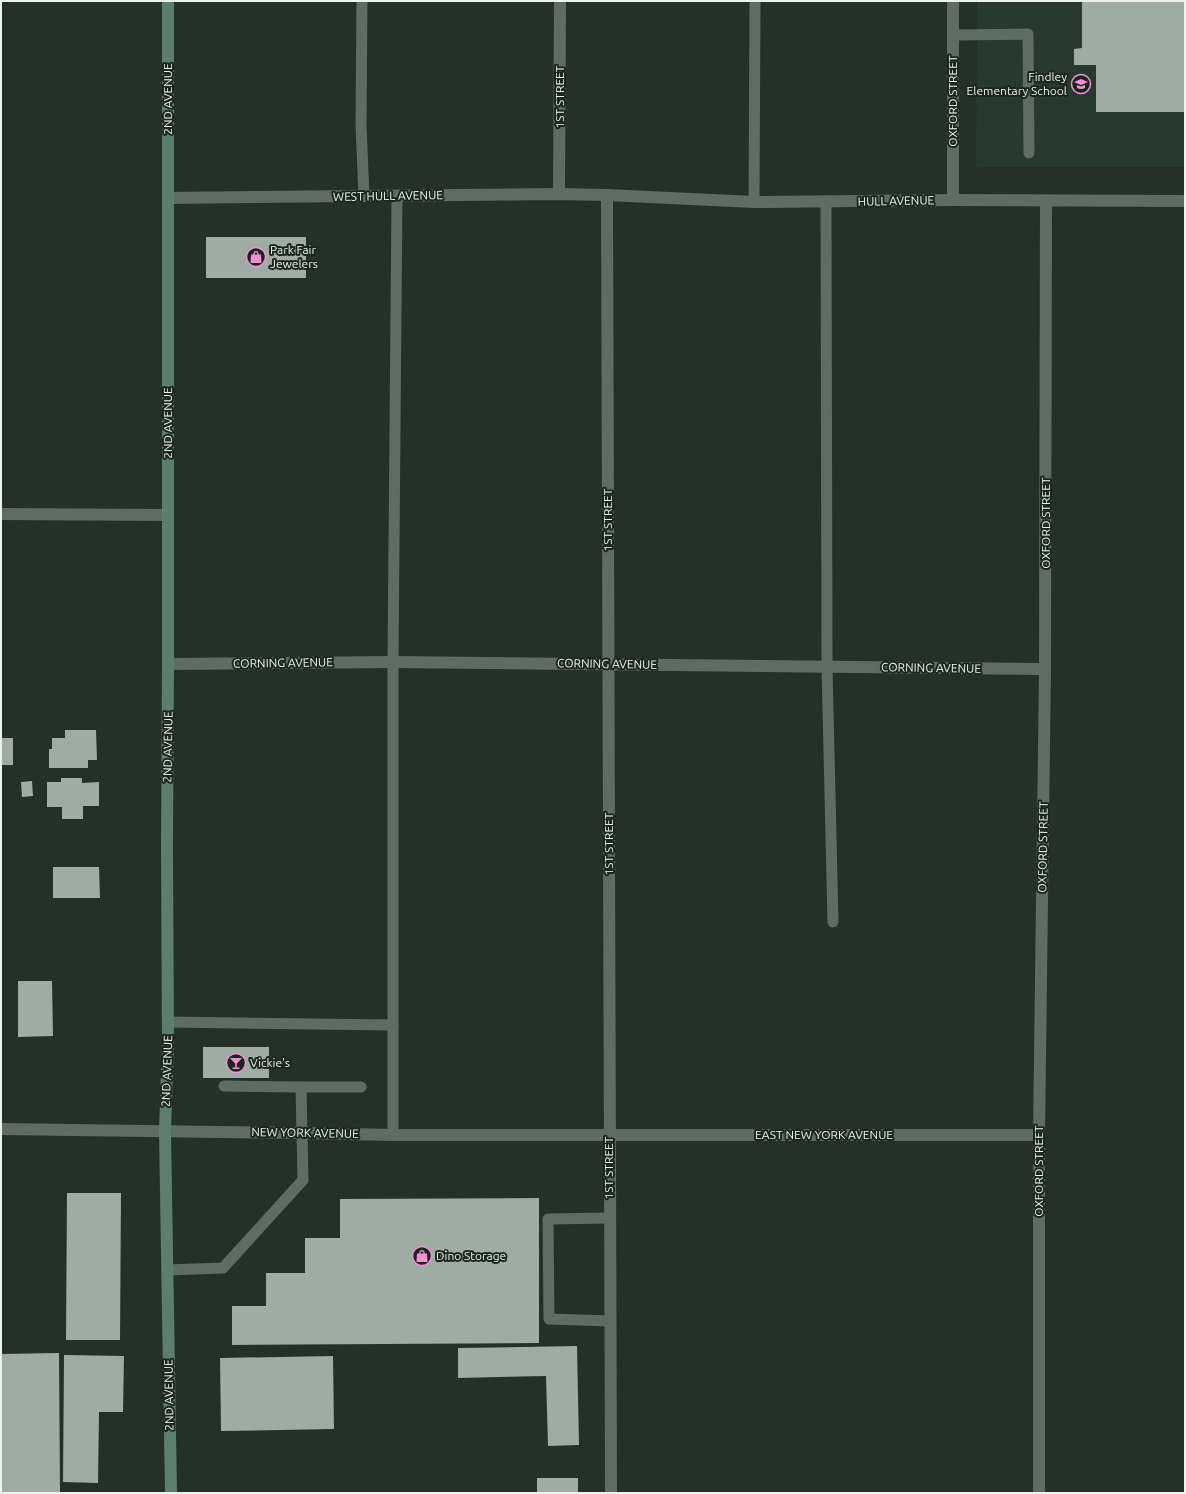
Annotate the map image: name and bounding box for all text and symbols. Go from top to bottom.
street label: OXFORD STREET [946,55,959,147]
street label: 2ND AVENUE [161,63,174,135]
street label: 1ST STREET [553,65,566,129]
place label: Findley Elementary School [967,70,1067,97]
school or university icon: Findley Elementary School [1070,73,1092,95]
street label: WEST HULL AVENUE [333,188,443,203]
street label: HULL AVENUE [858,193,935,208]
place label: Park Fair Jewelers [270,243,318,270]
shop icon: Park Fair Jewelers [245,246,267,268]
street label: 2ND AVENUE [161,387,174,459]
street label: OXFORD STREET [1039,477,1052,569]
street label: 1ST STREET [601,488,614,552]
street label: CORNING AVENUE [233,655,333,670]
street label: CORNING AVENUE [557,656,657,671]
street label: CORNING AVENUE [881,660,981,675]
street label: 2ND AVENUE [160,711,175,783]
street label: OXFORD STREET [1035,801,1050,893]
street label: 1ST STREET [602,812,615,876]
street label: 2ND AVENUE [159,1035,174,1107]
bar icon: Vickie's [225,1052,247,1074]
place label: Vickie's [250,1056,290,1069]
street label: NEW YORK AVENUE [251,1125,359,1140]
street label: OXFORD STREET [1032,1125,1045,1217]
street label: EAST NEW YORK AVENUE [755,1128,893,1141]
street label: 1ST STREET [602,1136,615,1200]
shop icon: Dino Storage [411,1245,433,1267]
place label: Dino Storage [436,1249,506,1262]
street label: 2ND AVENUE [161,1359,176,1431]

